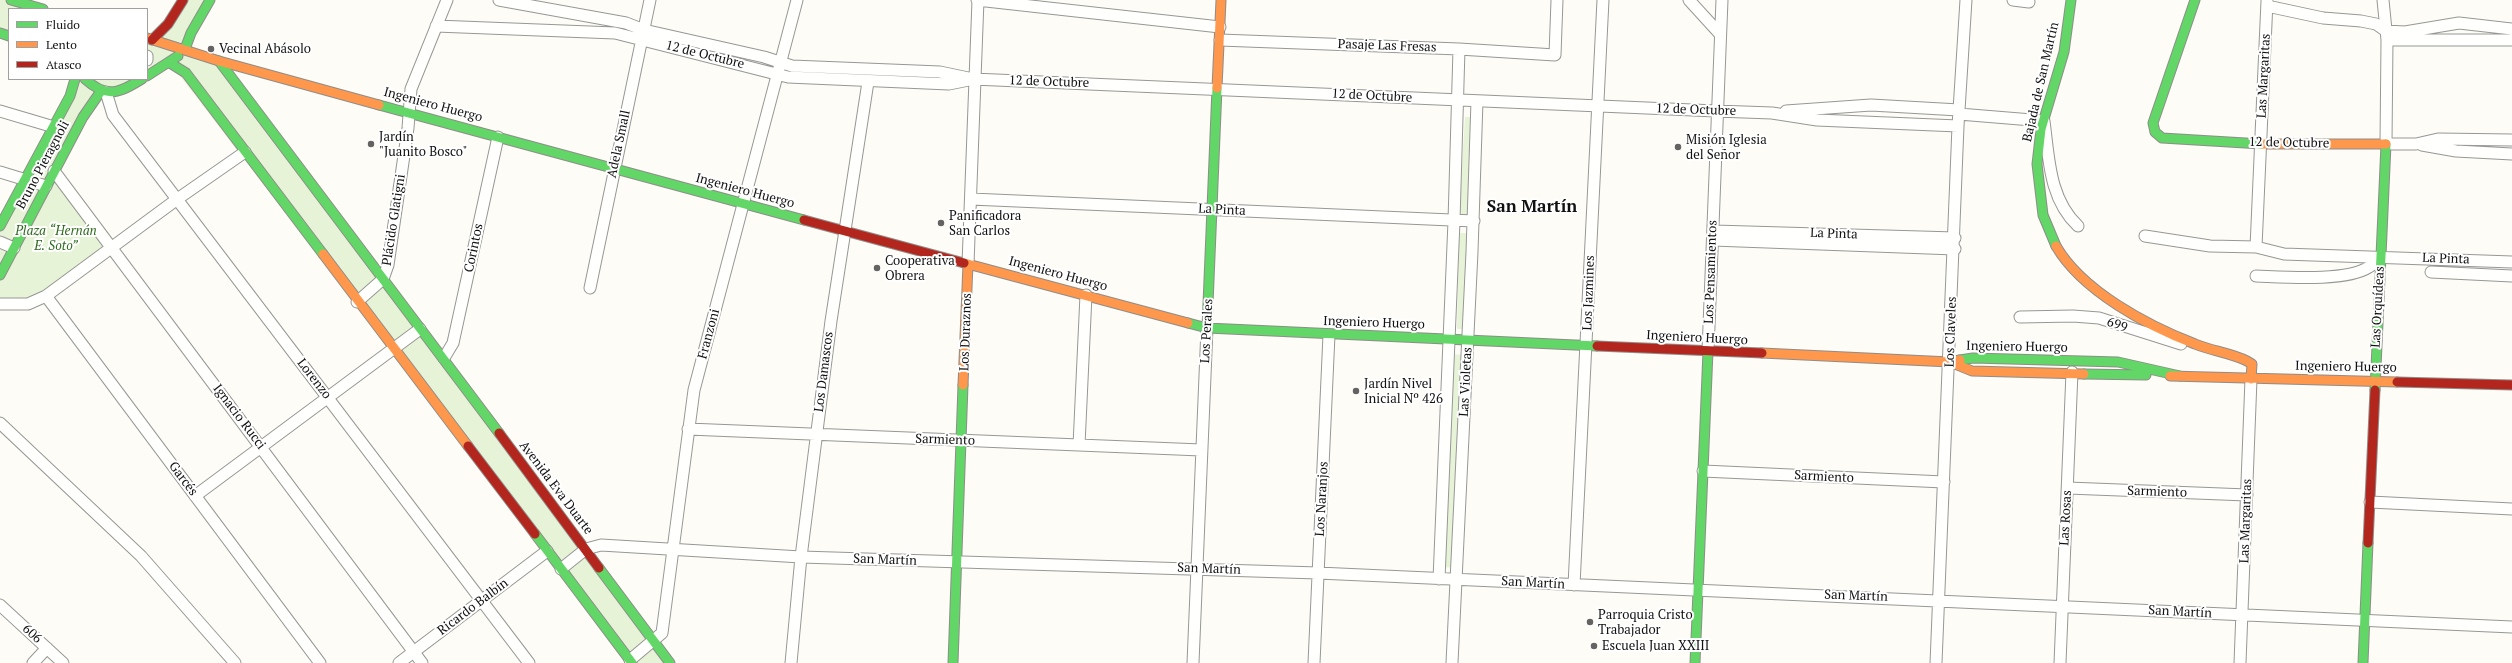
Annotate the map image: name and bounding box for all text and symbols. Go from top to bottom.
legend [8,8,148,80]
text: Fluido [46,17,80,32]
street label: Bajada de San Martín [2020,21,2062,143]
street label: Las Margaritas [2254,33,2274,119]
street label: Pasaje Las Fresas [1337,36,1437,56]
text: Lento [46,37,77,52]
street label: 12 de Octubre [664,38,746,72]
place label: Vecinal Abásolo [219,41,311,57]
marker: Vecinal Abásolo [206,44,216,54]
text: Atasco [46,57,81,72]
street label: 12 de Octubre [1009,73,1089,91]
street label: Ingeniero Huergo [382,84,484,126]
street label: 12 de Octubre [1331,86,1413,106]
street label: 12 de Octubre [1656,101,1736,119]
street label: Adela Small [604,109,634,179]
street label: Bruno Pieragnoli [13,118,73,212]
place label: Jardín "Juanito Bosco" [379,129,467,160]
place label: Misión Iglesia del Señor [1686,132,1767,163]
street label: 12 de Octubre [2249,134,2329,152]
marker: Jardín "Juanito Bosco" [366,139,376,149]
marker: Misión Iglesia del Señor [1673,142,1683,152]
street label: Ingeniero Huergo [694,170,796,212]
street label: Plácido Glatigni [379,173,409,267]
district label: San Martín [1487,197,1577,217]
street label: La Pinta [1198,201,1246,219]
place label: Panificadora San Carlos [949,208,1021,239]
marker: Panificadora San Carlos [936,218,946,228]
street label: Los Pensamientos [1701,220,1721,324]
street label: Corintos [461,222,487,274]
park label: Plaza “Hernán E. Soto” [15,223,97,254]
street label: La Pinta [1810,225,1858,243]
street label: La Pinta [2422,250,2470,268]
place label: Cooperativa Obrera [885,253,955,284]
street label: Ingeniero Huergo [1007,253,1109,295]
street label: Los Jazmines [1580,255,1598,331]
marker: Cooperativa Obrera [872,263,882,273]
street label: Las Orquídeas [2368,266,2388,348]
street label: Los Duraznos [957,293,975,371]
street label: Los Claveles [1942,296,1960,368]
street label: Los Perales [1198,298,1216,364]
street label: Franzoni [695,307,723,361]
street label: Ingeniero Huergo [1323,313,1425,333]
street label: 699 [2105,314,2129,336]
street label: Ingeniero Huergo [1646,328,1748,348]
street label: Los Damascos [811,331,837,413]
street label: Ingeniero Huergo [1966,338,2068,356]
street label: Las Violetas [1456,347,1476,417]
street label: Lorenzo [293,356,335,402]
street label: Ingeniero Huergo [2295,358,2397,376]
place label: Jardín Nivel Inicial Nº 426 [1364,376,1443,407]
street label: Ignacio Rucci [209,381,269,453]
marker: Jardín Nivel Inicial Nº 426 [1351,386,1361,396]
street label: Sarmiento [915,431,975,449]
street label: Avenida Eva Duarte [516,438,596,538]
street label: Garcés [165,459,201,499]
street label: Los Naranjos [1312,461,1332,537]
street label: Sarmiento [1794,468,1854,486]
street label: Las Margaritas [2237,478,2255,564]
street label: Sarmiento [2127,483,2187,501]
street label: Las Rosas [2057,490,2075,546]
street label: San Martín [853,551,917,569]
street label: San Martín [1177,560,1241,578]
street label: San Martín [1501,574,1565,592]
street label: Ricardo Balbín [435,575,511,639]
street label: San Martín [1824,587,1888,605]
street label: San Martín [2148,603,2212,621]
place label: Parroquia Cristo Trabajador [1598,607,1693,638]
marker: Parroquia Cristo Trabajador [1585,617,1595,627]
street label: 606 [19,621,45,647]
place label: Escuela Juan XXIII [1602,638,1709,654]
marker: Escuela Juan XXIII [1589,641,1599,651]

